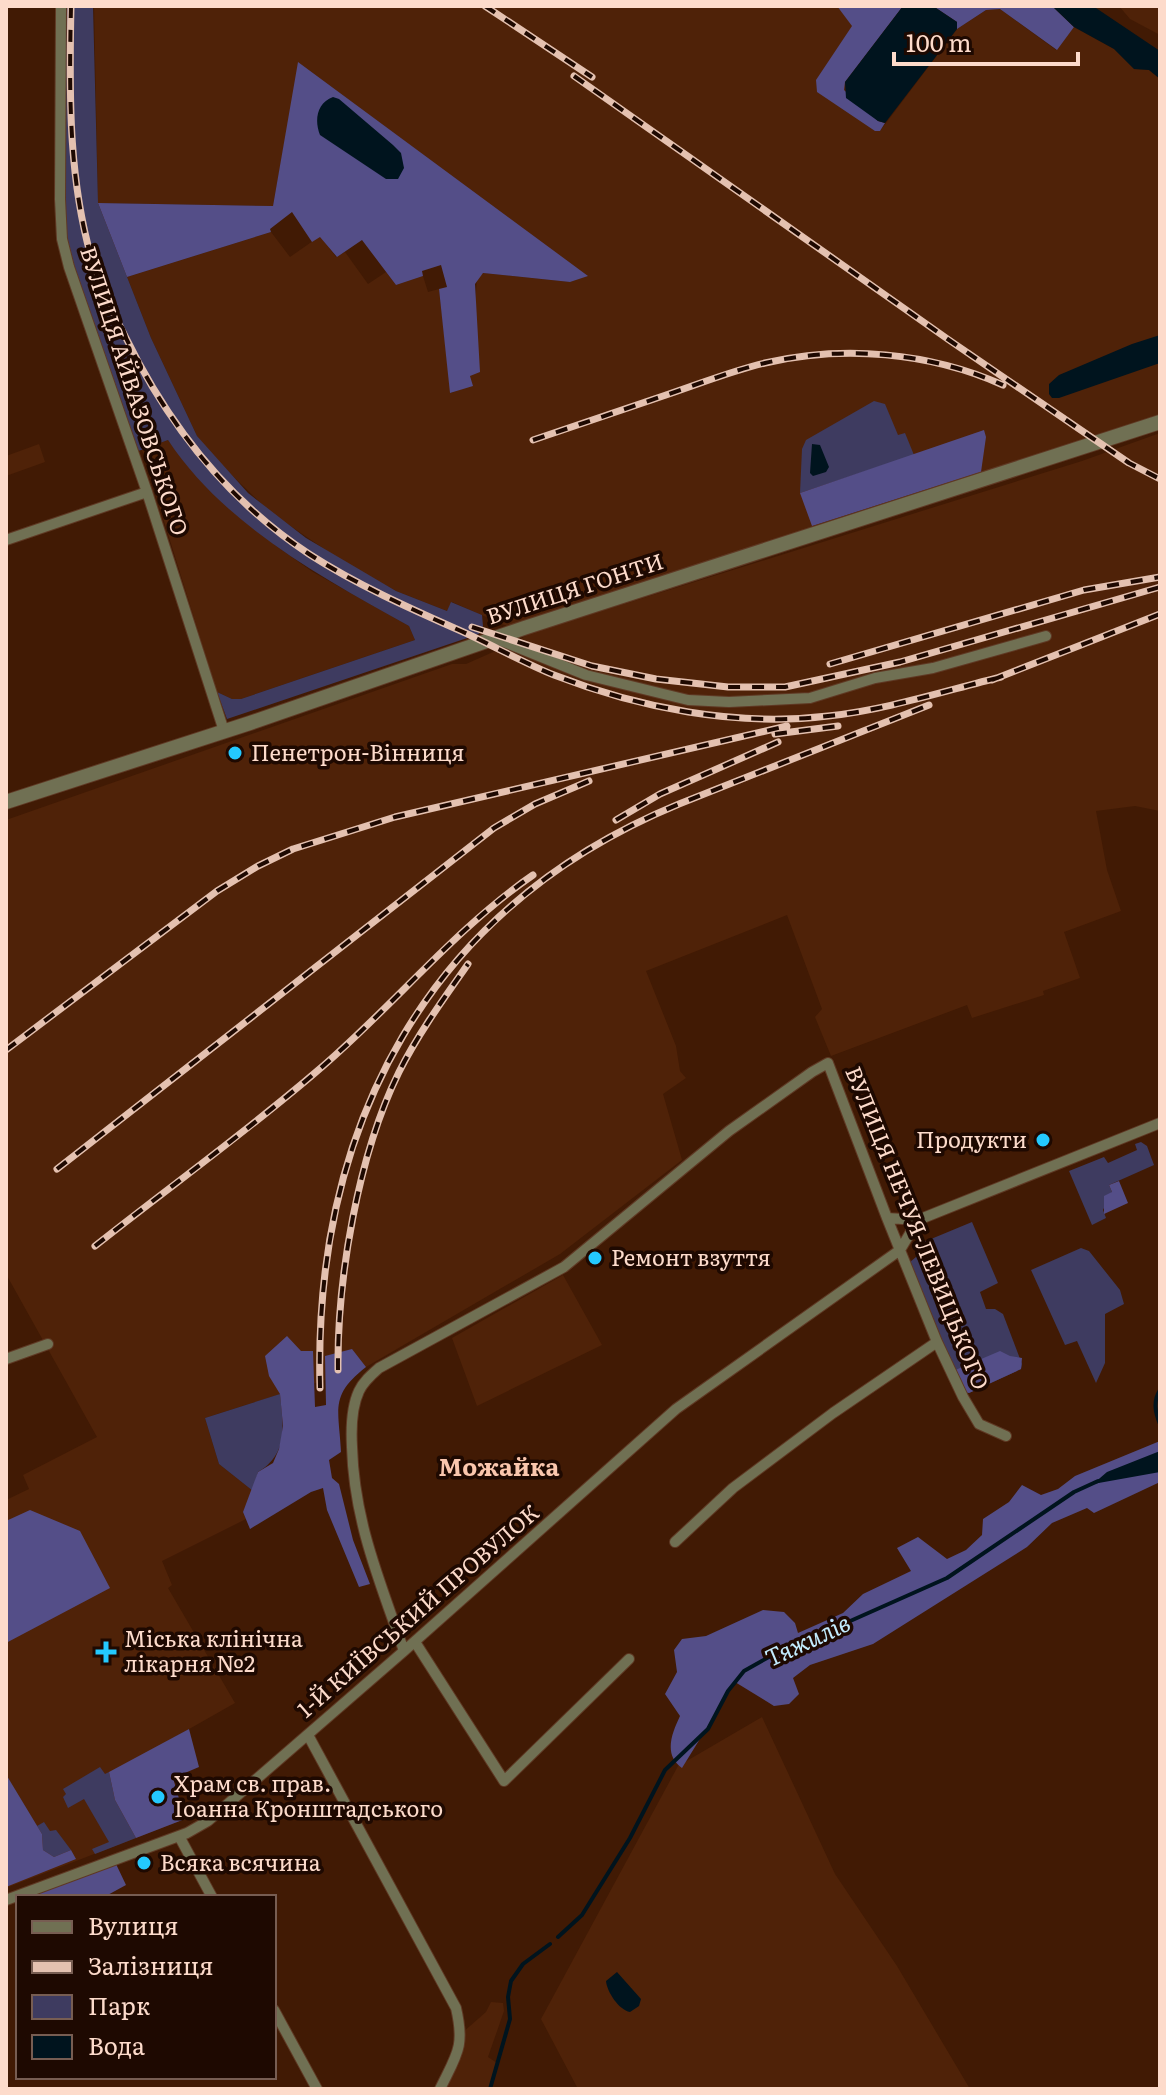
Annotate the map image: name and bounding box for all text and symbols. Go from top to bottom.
scale bar [894,16,1078,66]
text: 100 m [906,24,972,59]
street label: ВУЛИЦЯ АЙВАЗОВСЬКОГО [73,242,198,539]
street label: ВУЛИЦЯ ГОНТИ [482,543,667,632]
place label: Пенетрон-Вінниця [251,735,464,768]
marker: Пенетрон-Вінниця [226,744,244,762]
street label: ВУЛИЦЯ НЕЧУЯ-ЛЕВИЦЬКОГО [838,1061,999,1394]
place label: Продукти [916,1122,1027,1155]
marker: Продукти [1034,1131,1052,1149]
place label: Ремонт взуття [611,1240,771,1273]
marker: Ремонт взуття [586,1249,604,1267]
district label: Можайка [439,1448,560,1483]
street label: 1-Й КИЇВСЬКИЙ ПРОВУЛОК [289,1496,545,1724]
water label: Тяжилів [759,1604,855,1674]
place label: Міська клінічна лікарня №2 [124,1621,303,1679]
marker: Міська клінічна лікарня №2 [95,1641,117,1663]
place label: Храм св. прав. Іоанна Кронштадського [174,1766,443,1824]
marker: Храм св. прав. Іоанна Кронштадського [149,1788,167,1806]
place label: Всяка всячина [160,1845,321,1878]
marker: Всяка всячина [135,1854,153,1872]
legend [16,1895,276,2079]
text: Вулиця [88,1907,179,1942]
text: Залізниця [88,1947,213,1982]
text: Парк [88,1987,150,2022]
text: Вода [88,2027,145,2062]

